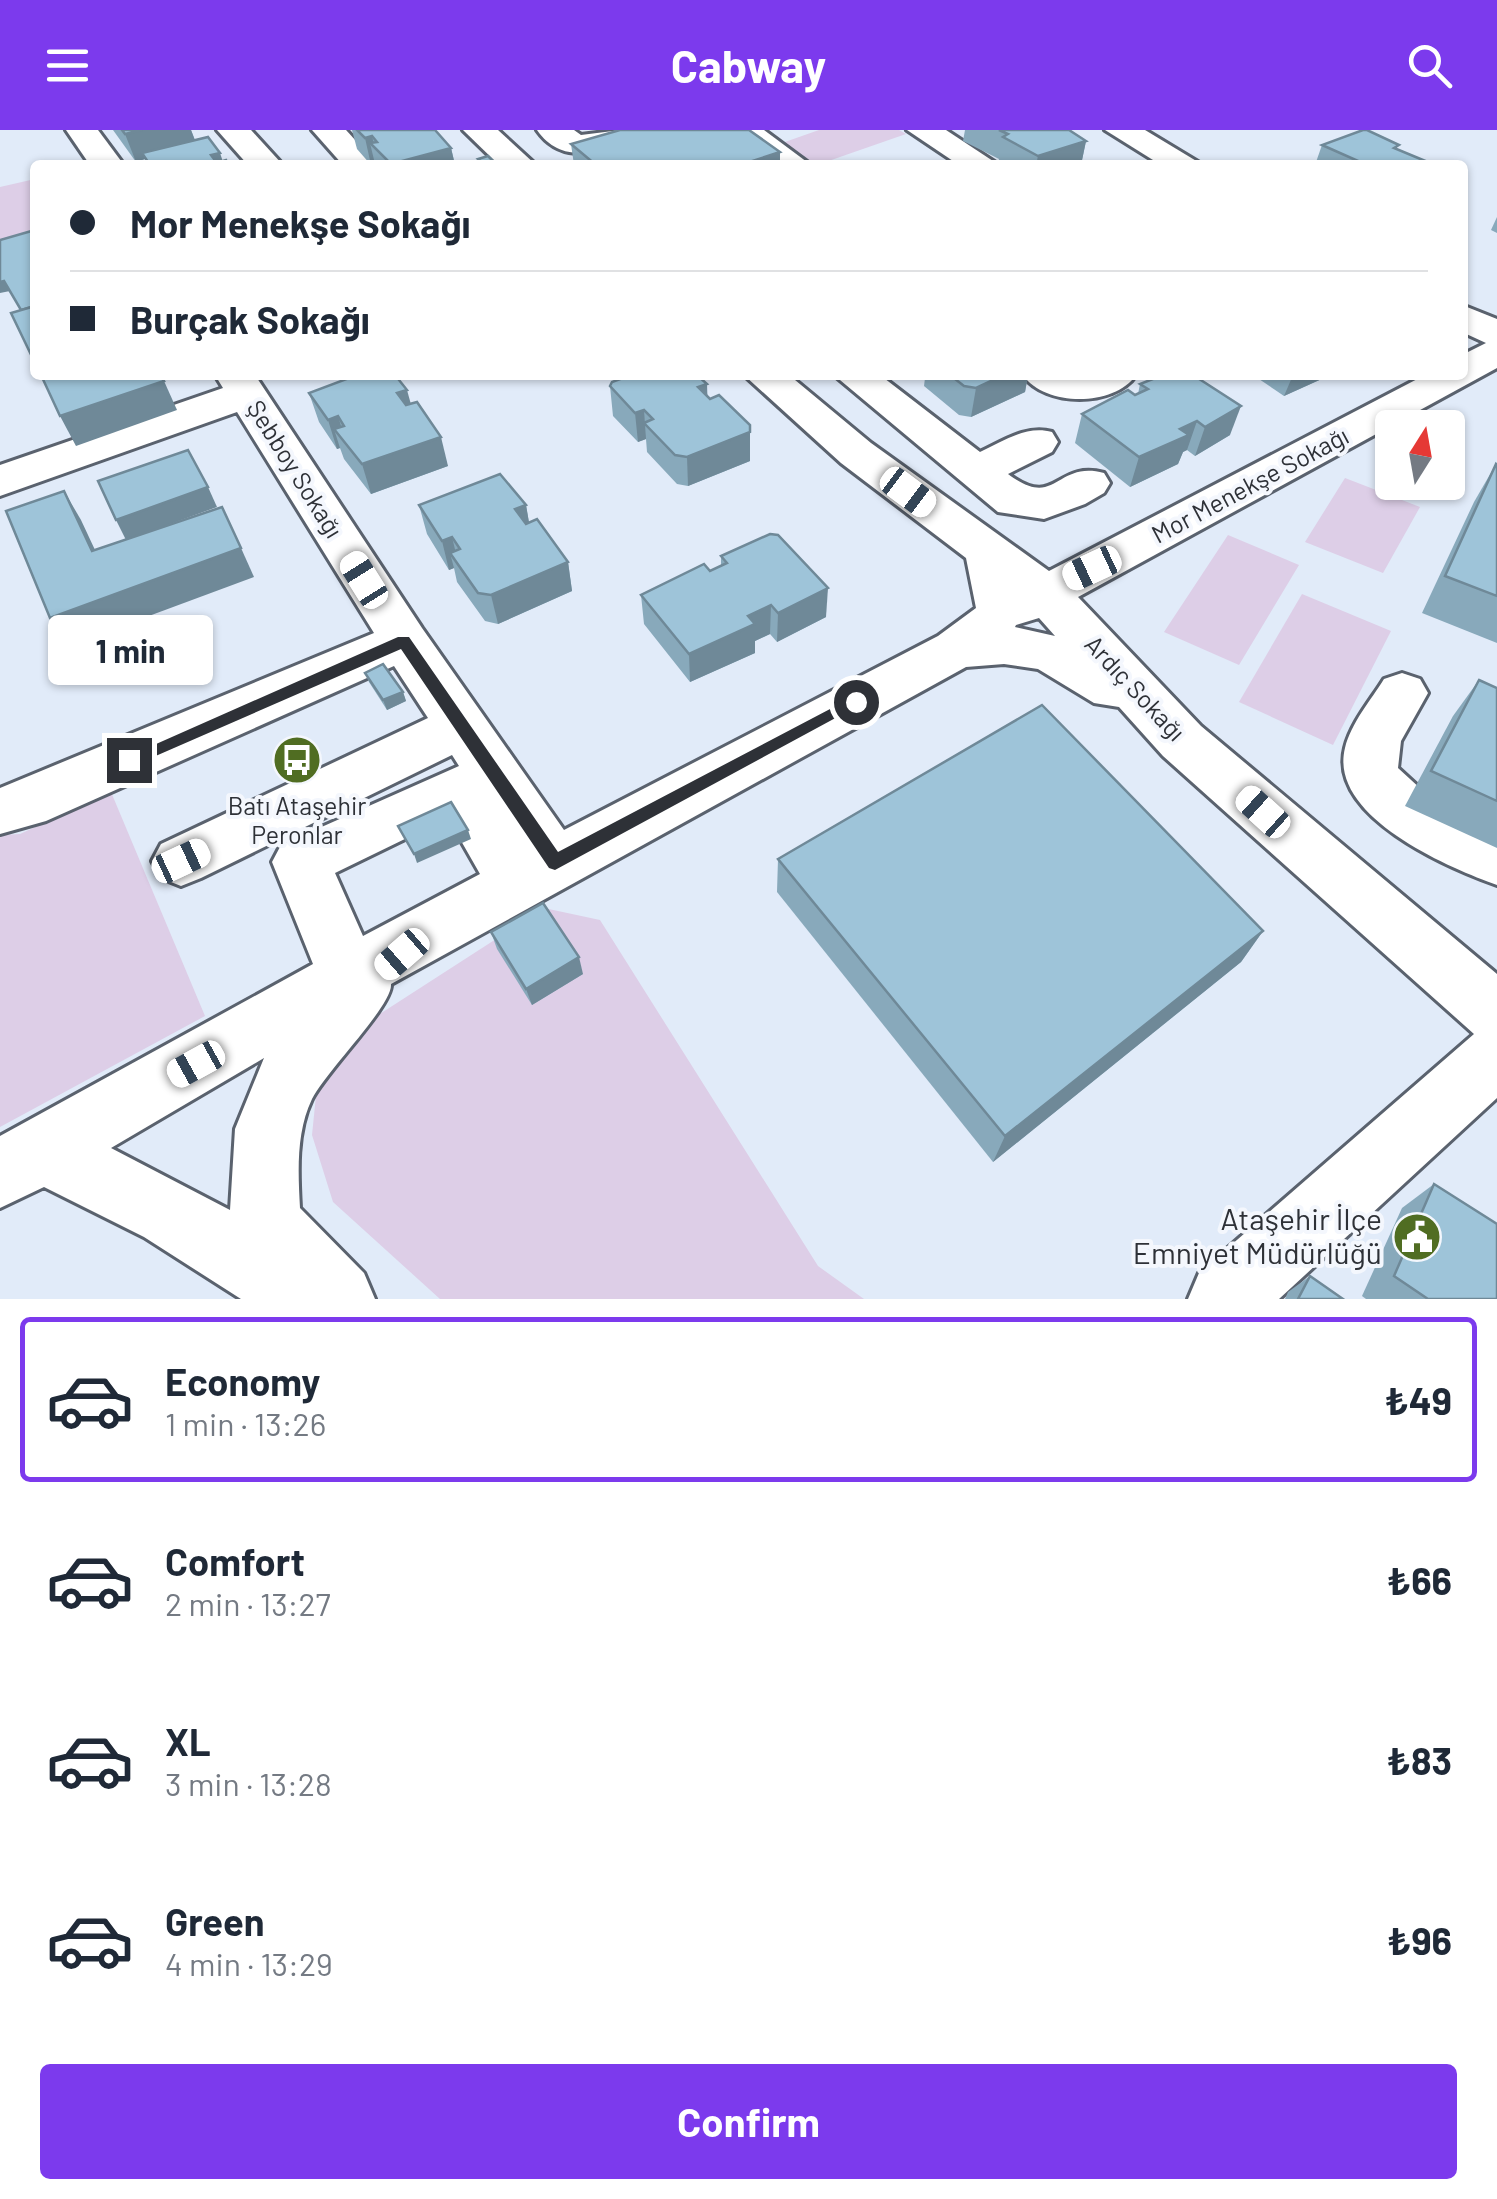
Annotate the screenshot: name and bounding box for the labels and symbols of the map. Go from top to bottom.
street label: Şebboy Sokağı [242,394,350,543]
north arrow [1375,410,1465,500]
street label: Mor Menekşe Sokağı [1146,420,1353,549]
car [875,462,941,522]
car [1058,542,1126,594]
car [335,547,393,613]
callout: 1 min [46,615,212,685]
street label: Ardıç Sokağı [1079,628,1192,746]
route start [834,680,879,725]
bus stop icon: Batı Ataşehir Peronlar [271,734,323,786]
route end [107,738,152,783]
car [1231,781,1295,843]
place label: Batı Ataşehir Peronlar [228,790,366,849]
car [147,835,215,887]
car [370,923,434,985]
car [162,1036,230,1092]
place label: Ataşehir İlçe Emniyet Müdürlüğü [1133,1200,1382,1270]
public building icon: Ataşehir İlçe Emniyet Müdürlüğü [1391,1211,1443,1263]

